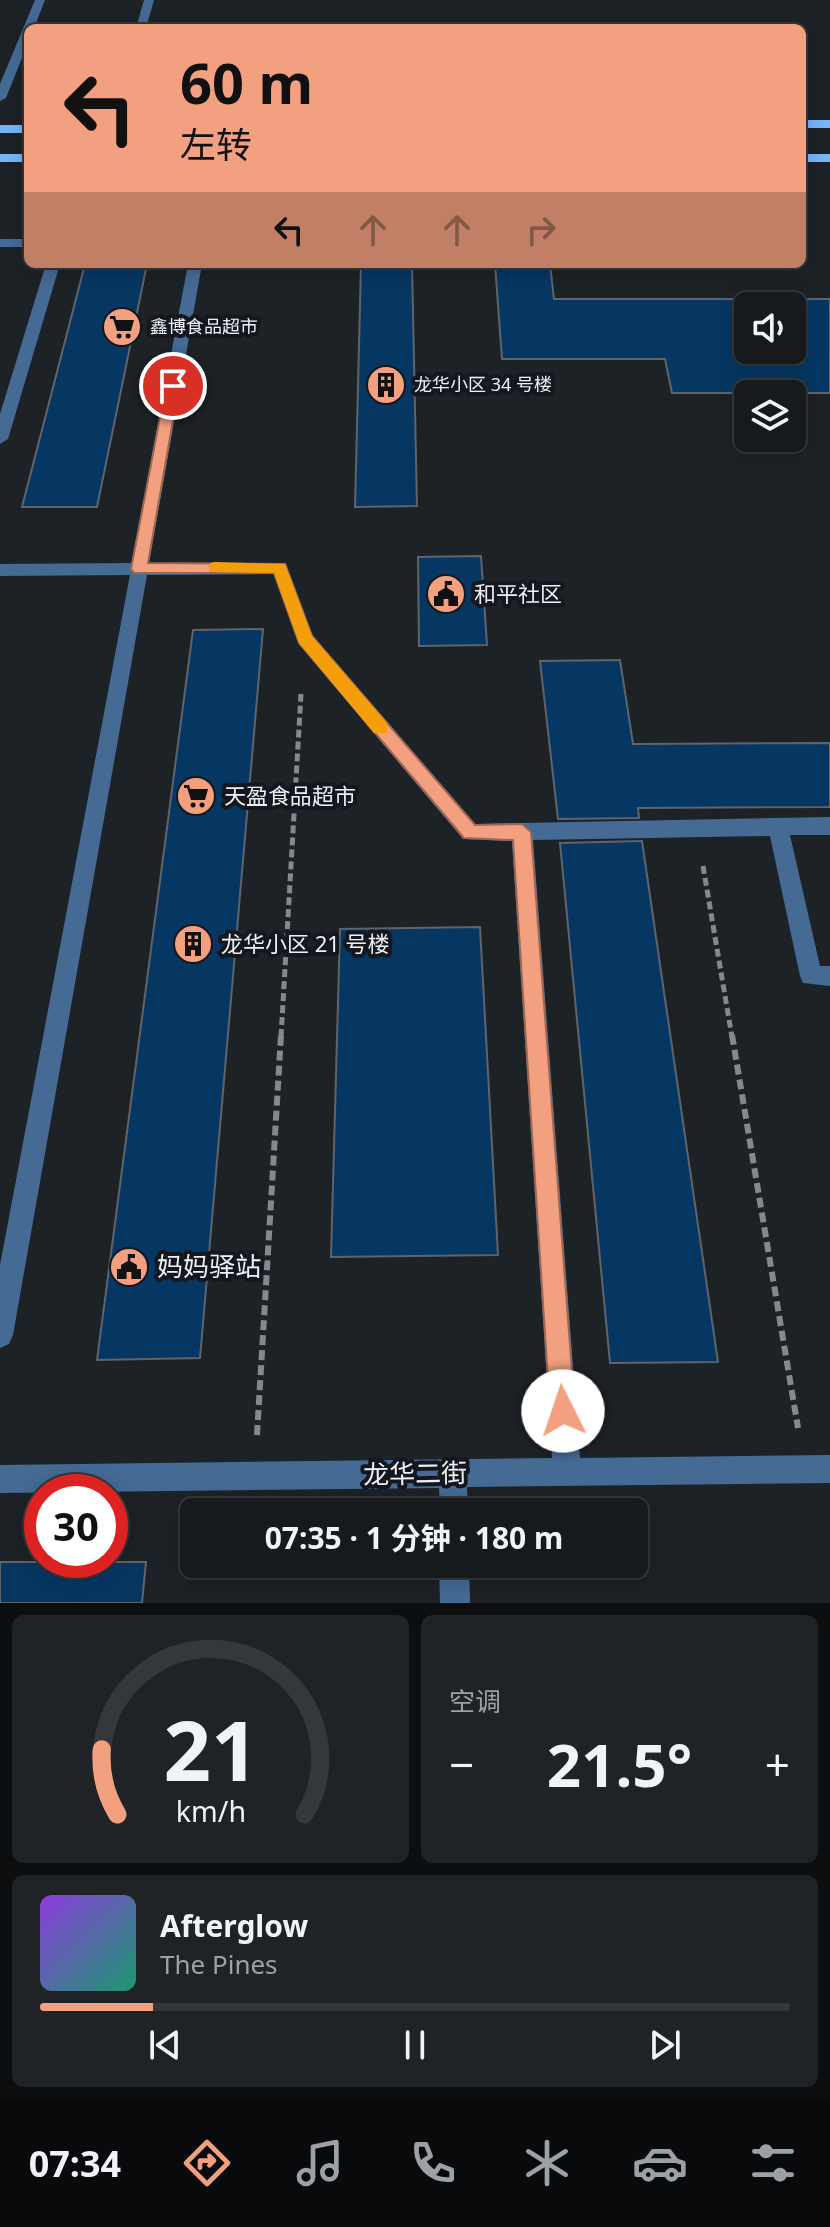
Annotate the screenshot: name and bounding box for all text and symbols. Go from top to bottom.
text: 60 m [180,44,313,120]
icon: left [48,56,152,160]
text: 左转 [180,120,252,169]
icon: left [267,208,311,252]
icon: ahead [351,208,395,252]
icon: ahead [435,208,479,252]
icon: right [519,208,563,252]
map controls [734,292,806,452]
button: sound [734,292,806,364]
supermarket icon: 鑫博食品超市 [101,306,143,348]
place label: 鑫博食品超市 [150,314,258,338]
pin [139,352,207,420]
icon: arrive [151,364,195,408]
building icon: 龙华小区 34 号楼 [365,364,407,406]
place label: 龙华小区 34 号楼 [414,372,552,396]
button: layers [734,380,806,452]
public building icon: 和平社区 [425,573,467,615]
place label: 和平社区 [474,578,562,608]
supermarket icon: 天盈食品超市 [175,775,217,817]
place label: 天盈食品超市 [224,780,356,810]
building icon: 龙华小区 21 号楼 [172,923,214,965]
place label: 龙华小区 21 号楼 [221,928,390,958]
public building icon: 妈妈驿站 [108,1246,150,1288]
place label: 妈妈驿站 [157,1248,261,1284]
position arrow [521,1369,605,1453]
street label: 龙华二街 [363,1454,467,1492]
speed limit sign: 30 [24,1474,128,1578]
text: 07:35 · 1 分钟 · 180 m [265,1517,563,1558]
text: 空调 [449,1683,501,1719]
text: 21 [163,1692,258,1805]
text: 21.5° [547,1723,692,1805]
text: − [449,1734,474,1794]
text: + [765,1734,790,1794]
text: km/h [175,1791,246,1830]
text: Afterglow [160,1905,308,1946]
text: The Pines [160,1946,278,1982]
icon: previous [143,2023,187,2067]
icon: pause [393,2023,437,2067]
icon: next [643,2023,687,2067]
icon: directions [179,2135,235,2191]
icon: music [292,2135,348,2191]
icon: phone [405,2135,461,2191]
icon: climate [519,2135,575,2191]
icon: car [632,2135,688,2191]
icon: filters [745,2135,801,2191]
text: 07:34 [29,2139,121,2188]

